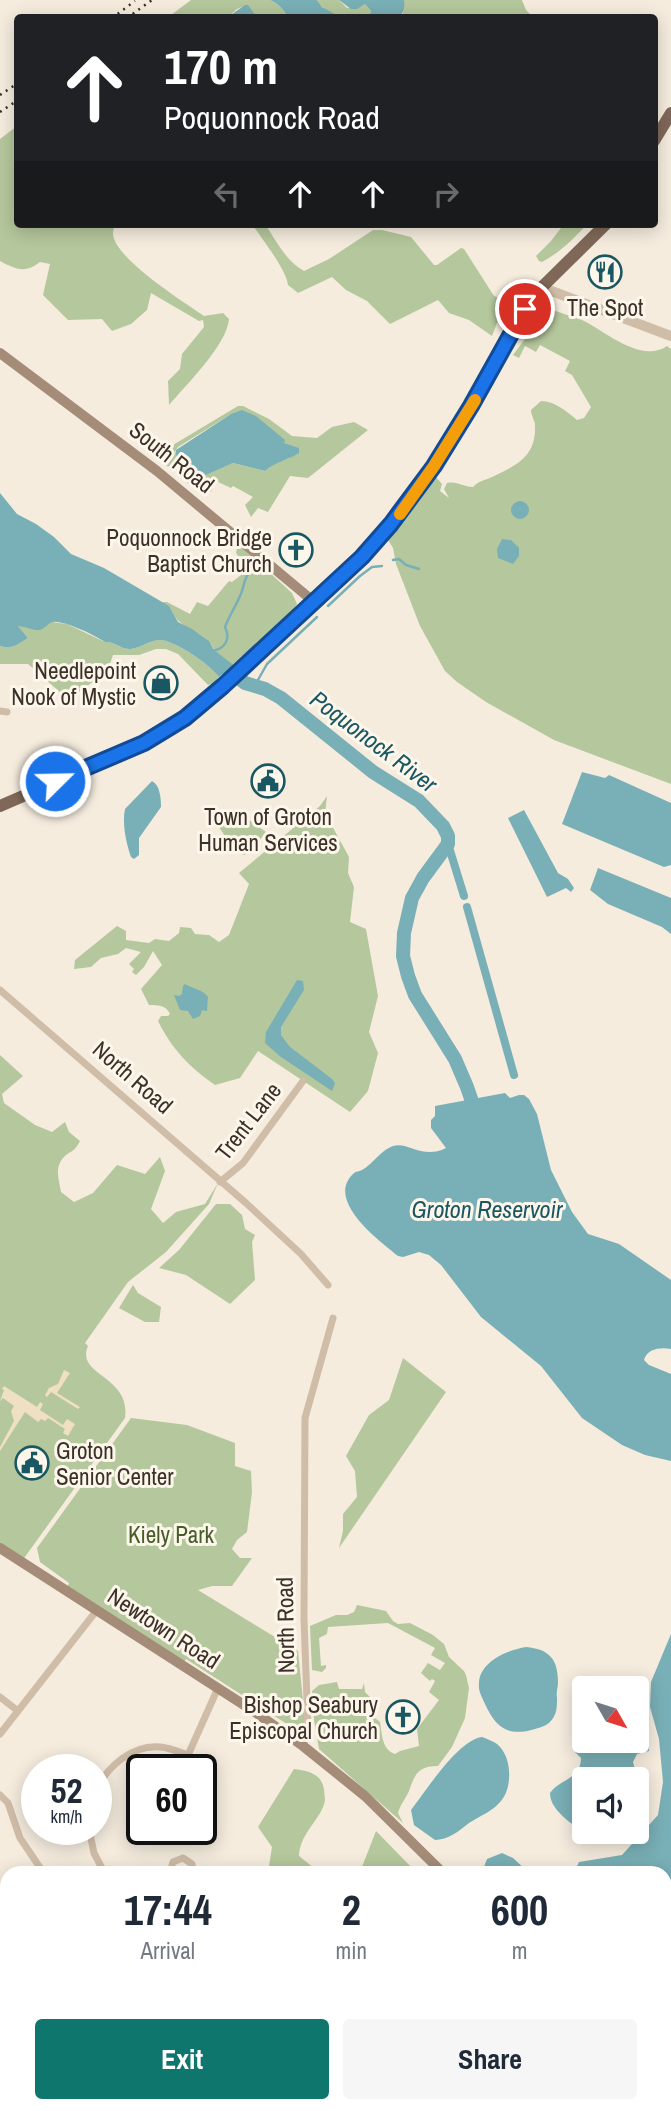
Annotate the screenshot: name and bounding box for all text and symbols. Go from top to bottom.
text: 170 m [164,33,278,99]
icon: ahead [49,42,140,133]
text: Poquonnock Road [164,96,380,139]
icon: left [208,175,246,213]
icon: ahead [281,175,319,213]
icon: ahead [354,175,392,213]
icon: right [427,175,465,213]
restaurant icon: The Spot [586,253,624,291]
pin [495,279,555,339]
icon: arrive [506,290,544,328]
place label: The Spot [567,292,643,323]
street label: South Road [123,414,221,500]
place label: Poquonnock Bridge Baptist Church [106,522,272,579]
church icon: Poquonnock Bridge Baptist Church [277,531,315,569]
place label: Needlepoint Nook of Mystic [11,655,136,712]
shop icon: Needlepoint Nook of Mystic [142,664,180,702]
water label: Poquonock River [304,683,445,800]
position arrow [18,744,92,818]
public building icon: Town of Groton Human Services [249,762,287,800]
place label: Town of Groton Human Services [198,801,338,858]
street label: North Road [86,1034,180,1120]
street label: Trent Lane [208,1076,288,1166]
water label: Groton Reservoir [412,1193,564,1225]
place label: Groton Senior Center [56,1435,174,1492]
public building icon: Groton Senior Center [13,1444,51,1482]
park label: Kiely Park [128,1519,215,1550]
street label: North Road [269,1577,301,1673]
street label: Newtown Road [102,1580,226,1676]
north arrow [572,1676,649,1754]
map controls [572,1676,649,1844]
place label: Bishop Seabury Episcopal Church [229,1689,379,1746]
church icon: Bishop Seabury Episcopal Church [384,1698,422,1736]
speed limit sign: 60 [126,1754,217,1845]
text: 52 [51,1767,82,1814]
button: sound [572,1767,649,1844]
text: km/h [51,1804,83,1829]
text: 17:44 [124,1882,212,1938]
text: 2 [342,1882,361,1938]
text: 600 [491,1882,548,1938]
text: Arrival [141,1935,195,1966]
text: min [336,1935,367,1966]
text: m [512,1935,527,1966]
button: Exit [35,2019,329,2099]
button: Share [343,2019,637,2099]

